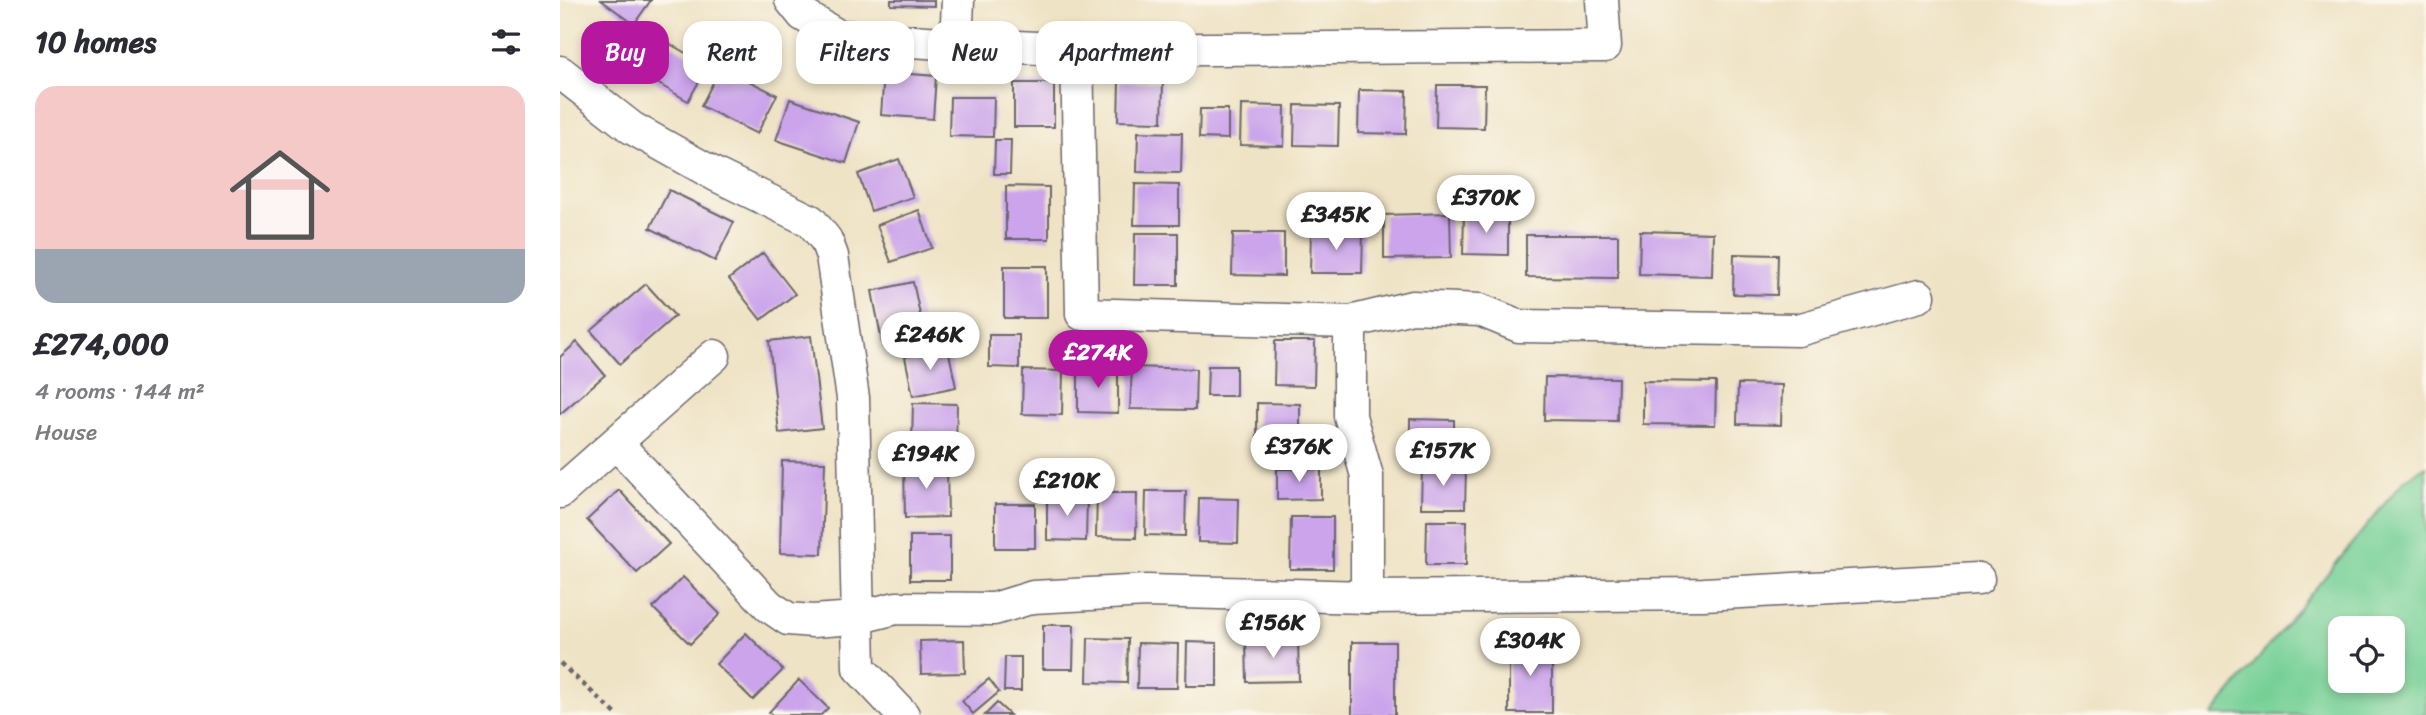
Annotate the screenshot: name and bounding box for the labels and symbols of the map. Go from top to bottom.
pin: £370K [1437,176,1535,235]
pin: £345K [1287,192,1385,252]
pin: £246K [881,312,979,372]
pin: £274K [1049,330,1147,390]
pin: £376K [1250,424,1348,484]
pin: £157K [1394,428,1492,488]
pin: £194K [877,432,975,491]
pin: £210K [1018,458,1116,518]
pin: £156K [1224,600,1322,660]
pin: £304K [1481,618,1579,678]

